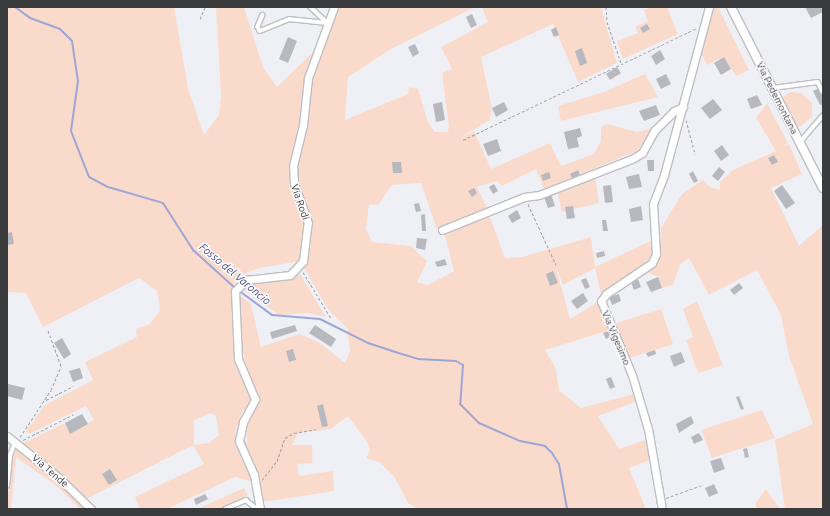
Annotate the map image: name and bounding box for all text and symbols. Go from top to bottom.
street label: Via Pedemontana [754,60,800,136]
street label: Via Rodi [288,183,312,221]
water label: Fosso del Varoncio [197,240,273,308]
street label: Via Vigesimo [599,309,633,367]
street label: Via Tende [29,452,71,490]

